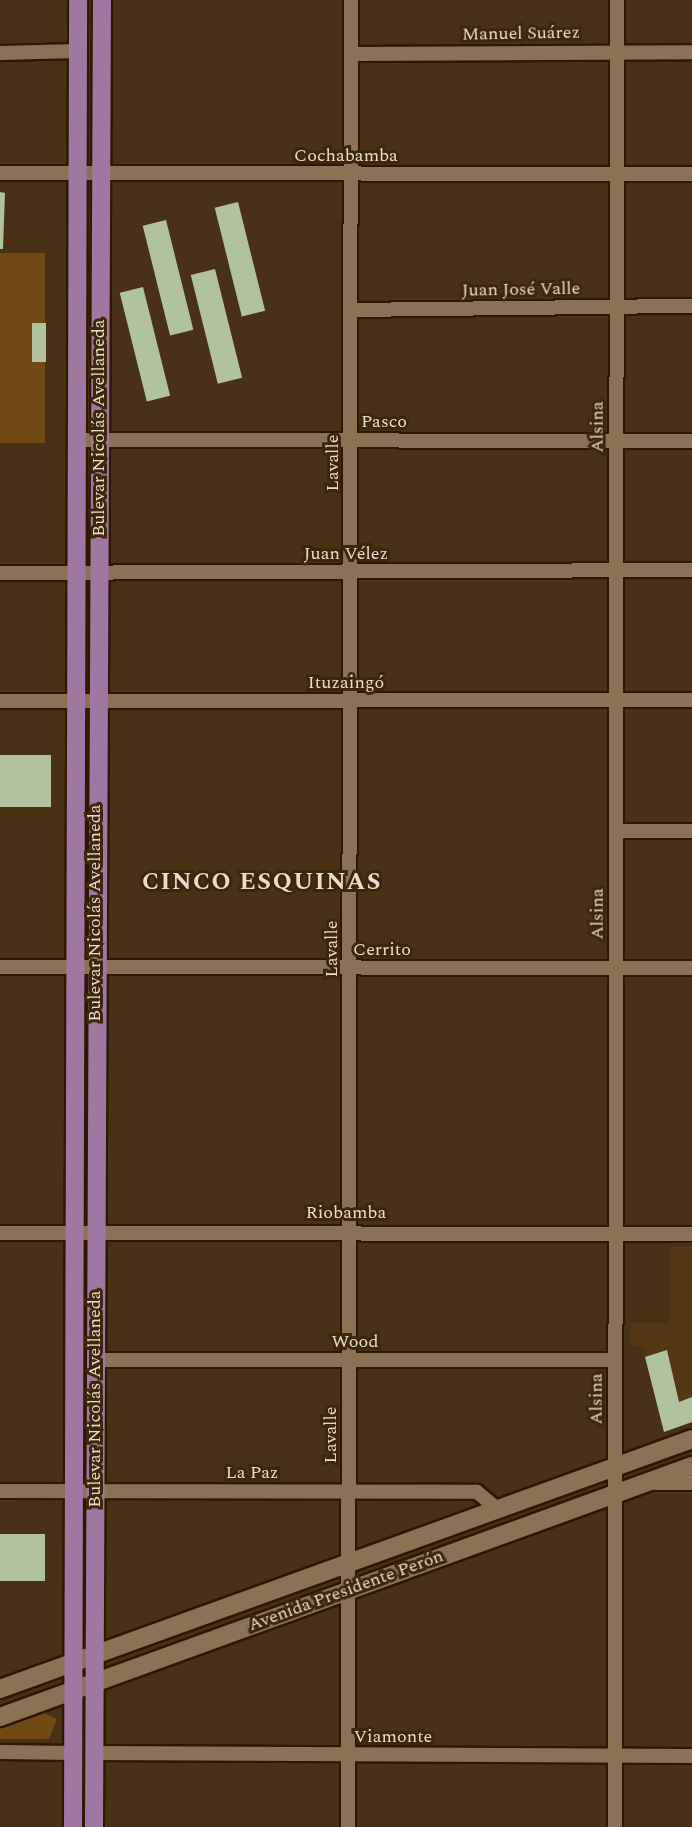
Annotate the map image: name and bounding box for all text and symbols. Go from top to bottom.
street label: Manuel Suárez [462,22,580,46]
street label: Cochabamba [294,145,398,167]
street label: Juan José Valle [462,278,580,302]
street label: Bulevar Nicolás Avellaneda [88,319,110,537]
street label: Alsina [587,401,609,453]
street label: Pasco [361,411,407,433]
street label: Lavalle [322,435,344,491]
street label: Juan Vélez [304,543,388,565]
street label: Ituzaingó [308,672,384,694]
street label: Bulevar Nicolás Avellaneda [84,804,106,1022]
district label: CINCO ESQUINAS [142,869,382,897]
street label: Alsina [587,888,609,940]
street label: Lavalle [321,921,343,977]
street label: Cerrito [353,939,411,961]
street label: Riobamba [306,1202,386,1224]
street label: Bulevar Nicolás Avellaneda [84,1290,106,1508]
street label: Wood [332,1331,378,1353]
street label: Alsina [586,1373,608,1425]
street label: Lavalle [320,1407,342,1463]
street label: La Paz [225,1462,279,1484]
street label: Avenida Presidente Perón [245,1546,447,1636]
street label: Viamonte [354,1726,432,1748]

